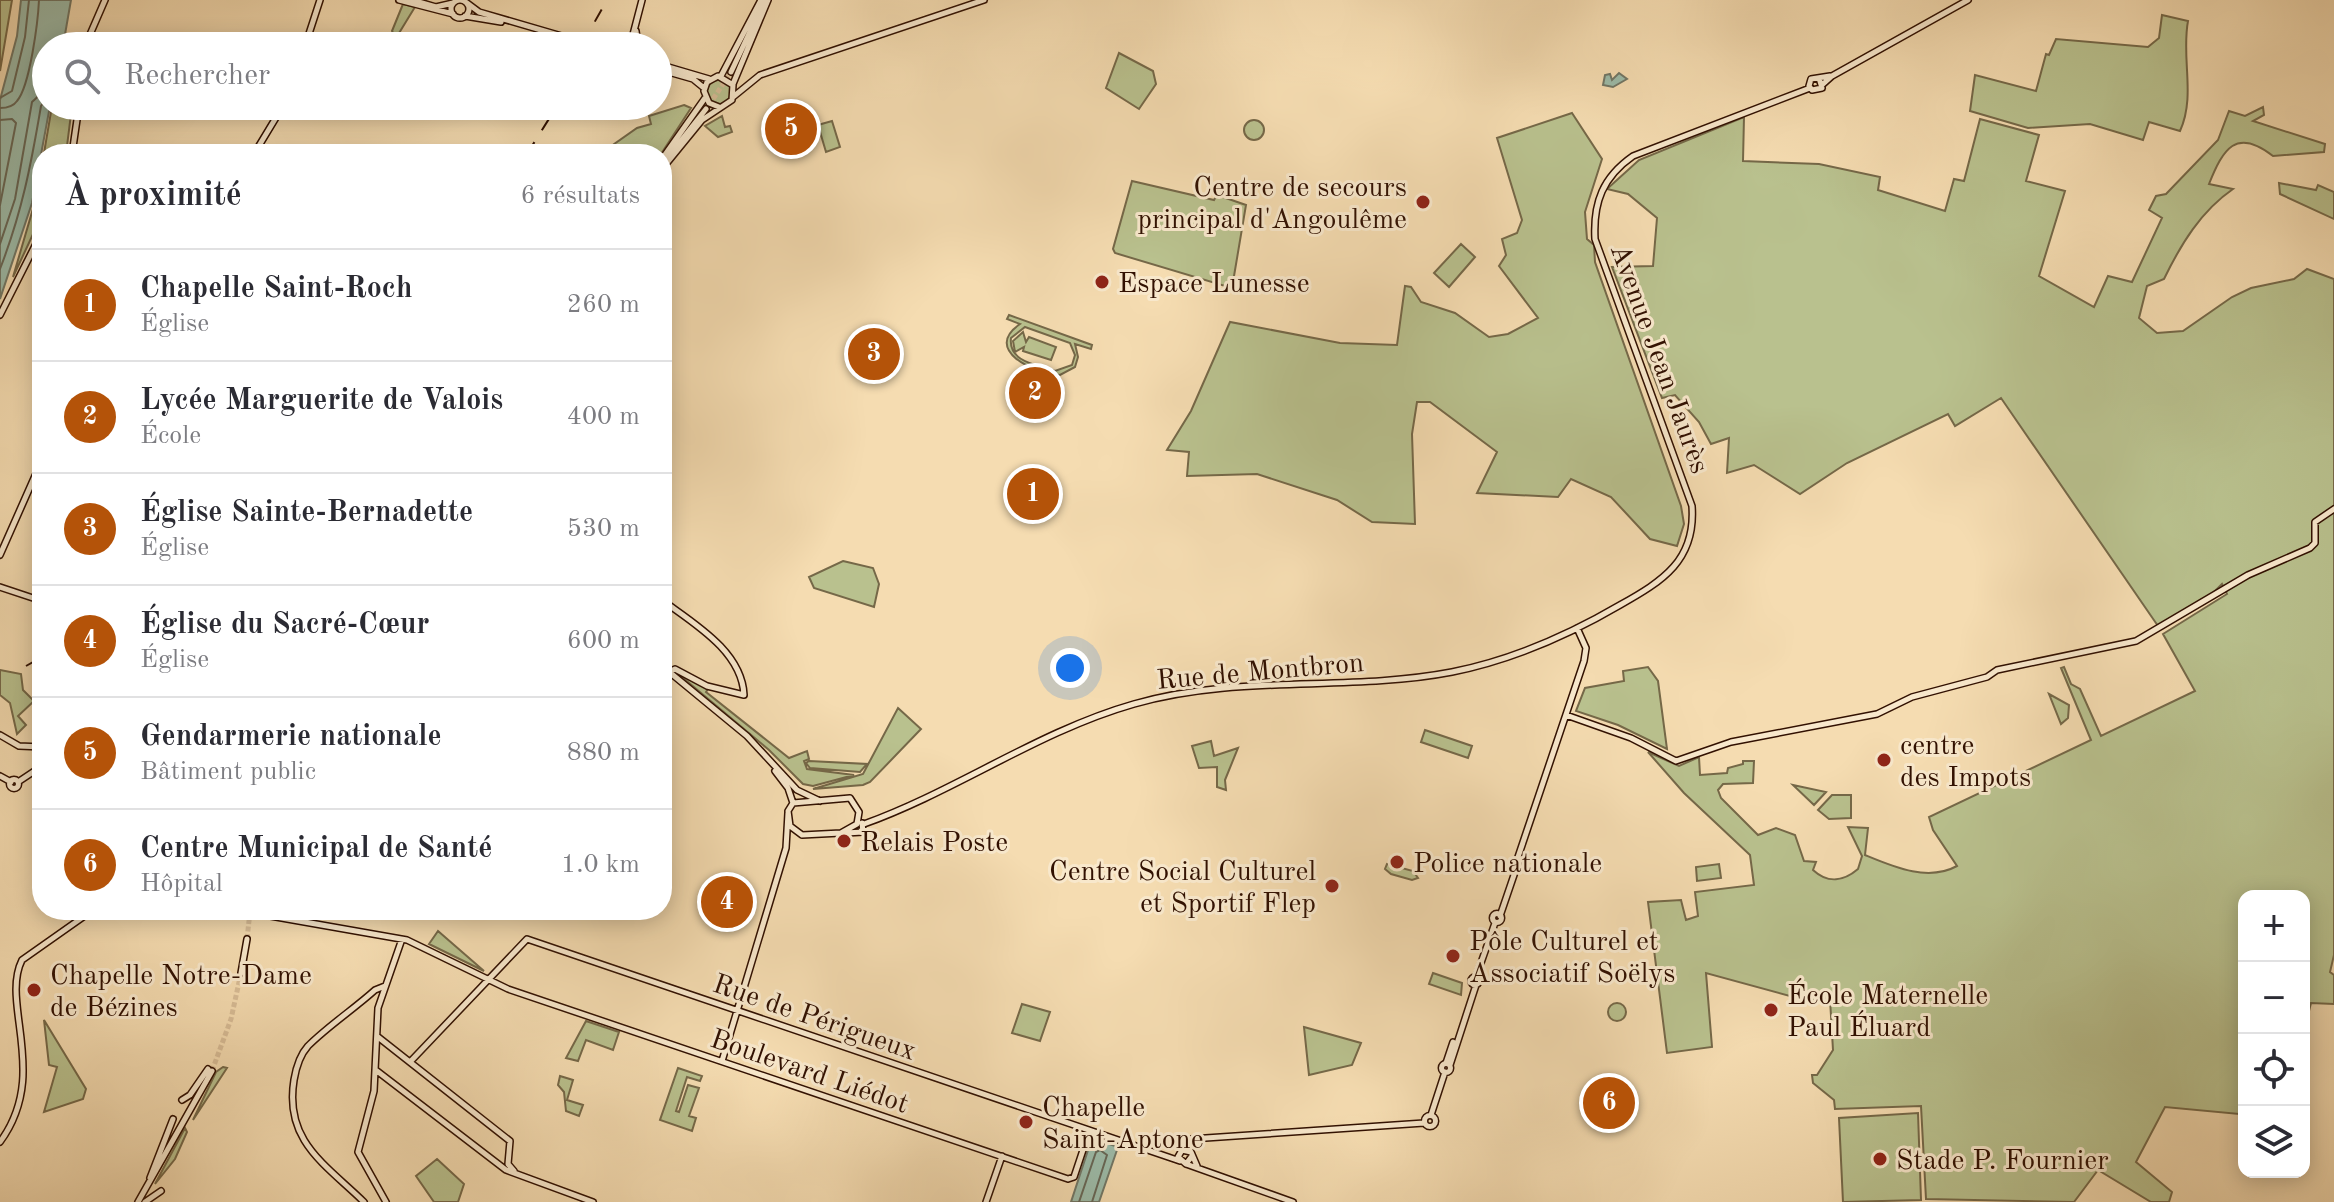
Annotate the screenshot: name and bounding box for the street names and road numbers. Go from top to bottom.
street label: Avenue Jean Jaurès [1604,241,1713,478]
street label: Rue de Montbron [1155,650,1365,696]
street label: Rue de Périgueux [709,971,919,1067]
street label: Boulevard Liédot [706,1026,912,1120]

